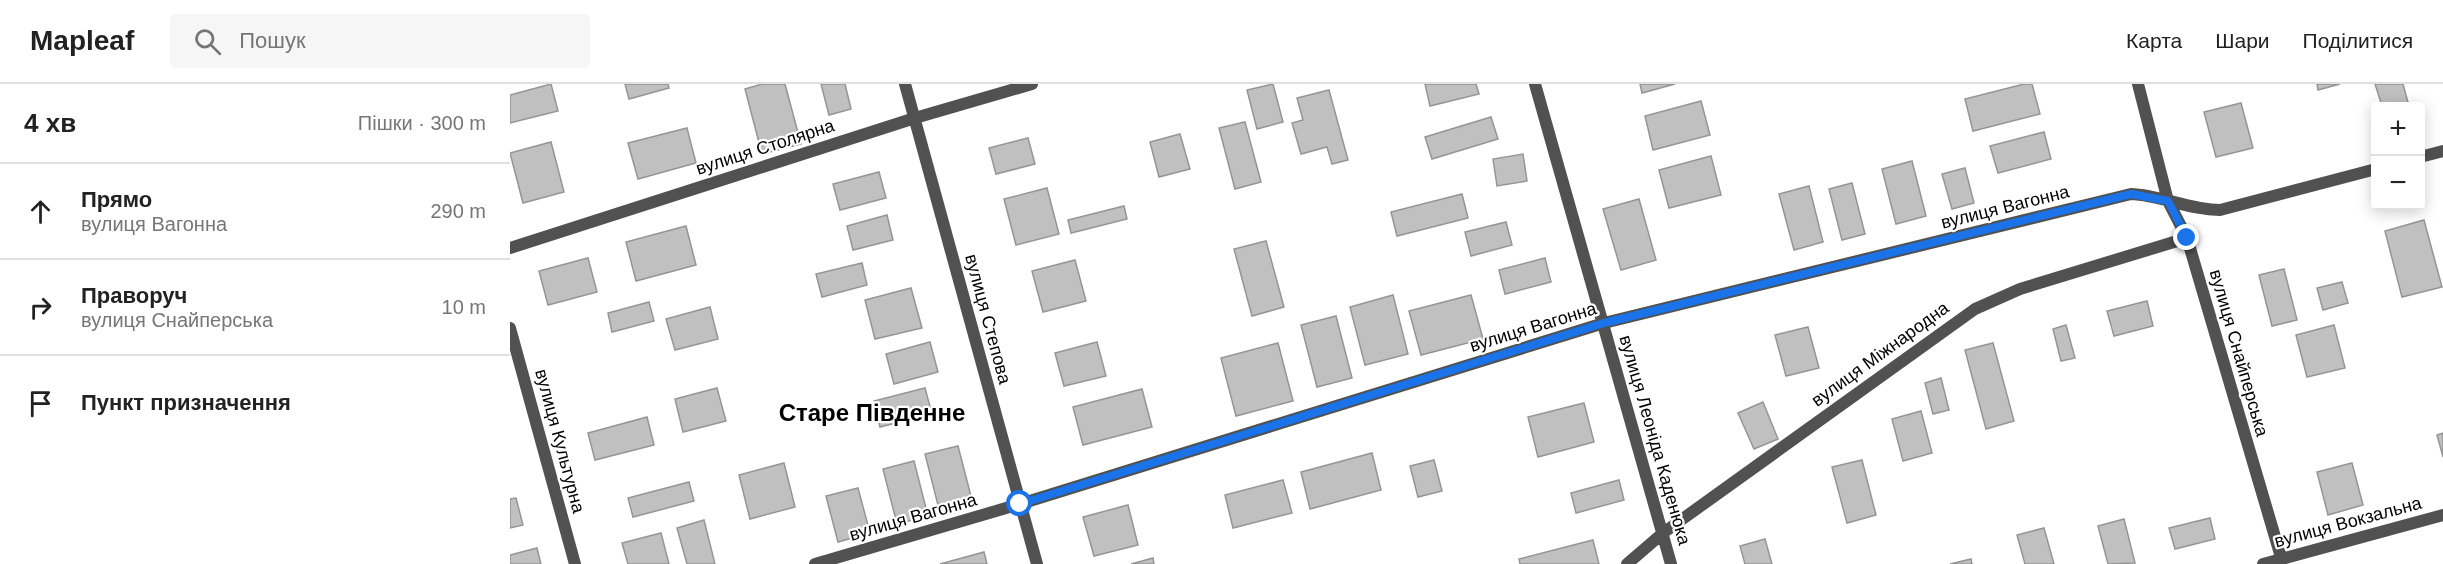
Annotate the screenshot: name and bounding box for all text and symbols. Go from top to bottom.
search box [170,14,590,68]
text: Mapleaf [30,25,134,56]
icon: search [191,25,224,58]
text: Пошук [239,28,306,53]
text: Карта [2126,29,2182,52]
text: Шари [2215,29,2270,52]
text: Поділитися [2303,29,2413,52]
map controls [2371,102,2425,210]
button: + [2371,102,2425,156]
text: 4 хв [24,108,76,138]
text: Пішки · 300 m [358,112,486,134]
street label: вулиця Столярна [693,115,838,179]
button: − [2371,156,2425,210]
street label: вулиця Вагонна [1939,181,2072,233]
text: Прямо [81,187,152,212]
icon: ahead [24,195,57,228]
text: 290 m [430,200,486,222]
text: вулиця Вагонна [81,213,227,235]
route end [2173,224,2199,250]
street label: вулиця Степова [961,252,1015,387]
street label: вулиця Снайперська [2206,267,2273,440]
text: Праворуч [81,283,187,308]
icon: right [24,291,57,324]
text: 10 m [442,296,486,318]
street label: вулиця Міжнародна [1808,297,1953,410]
street label: вулиця Вагонна [1467,298,1600,356]
text: вулиця Снайперська [81,309,273,331]
street label: вулиця Леоніда Каденюка [1615,333,1695,548]
street label: вулиця Культурна [531,367,589,516]
icon: arrive [24,387,57,420]
text: Пункт призначення [81,390,291,415]
district label: Старе Південне [779,399,965,426]
street label: вулиця Вагонна [847,489,980,545]
route start [1006,490,1032,516]
street label: вулиця Вокзальна [2272,492,2425,551]

